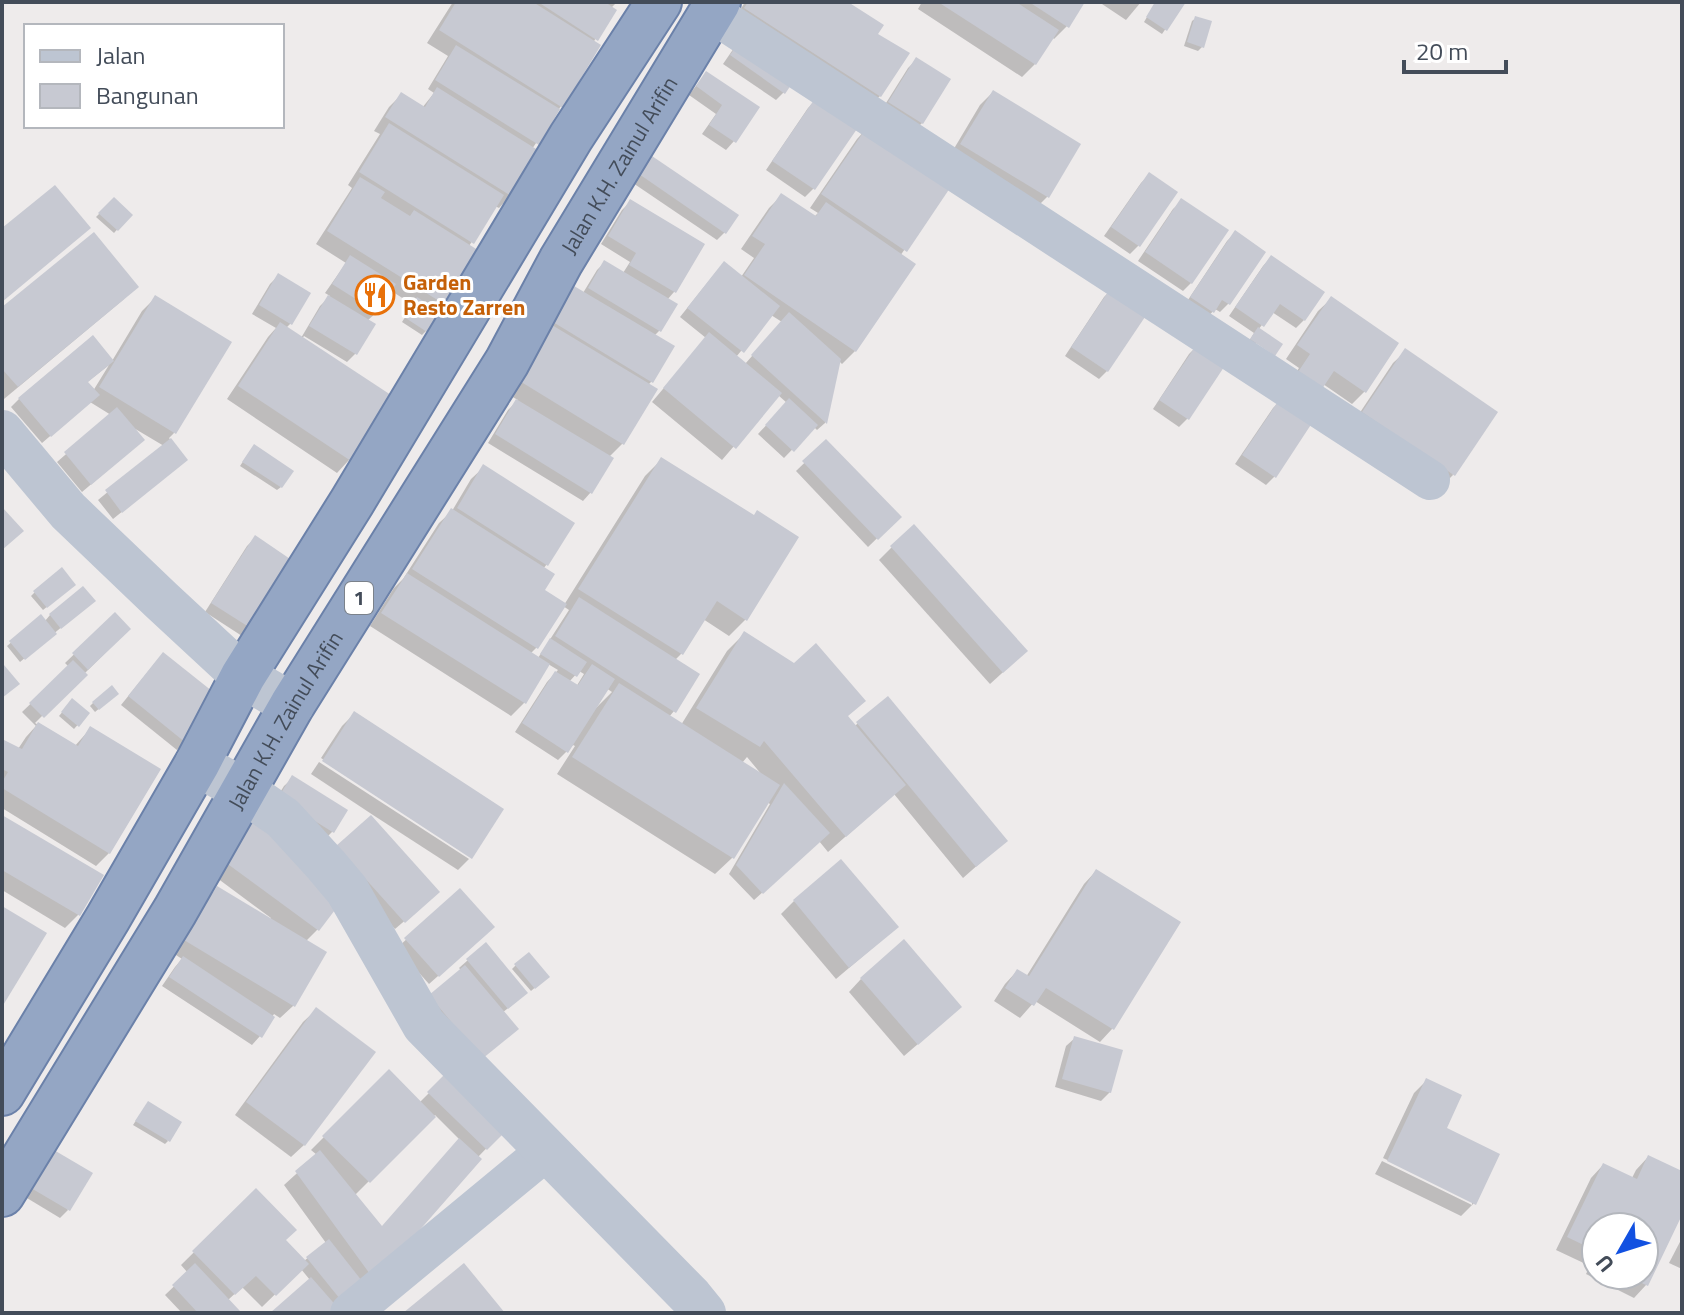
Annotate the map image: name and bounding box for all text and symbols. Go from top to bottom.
legend [24,24,284,128]
scale bar [1404,24,1506,74]
text: 20 m [1416,33,1468,69]
text: Jalan [96,37,145,73]
street label: Jalan K.H. Zainul Arifin [552,70,686,261]
text: Bangunan [96,77,199,113]
place label: Garden Resto Zarren [403,265,525,324]
restaurant icon: Garden Resto Zarren [354,274,396,316]
road number: 1 [345,582,373,614]
street label: Jalan K.H. Zainul Arifin [219,624,351,816]
north arrow [1580,1211,1660,1291]
text: U [1587,1247,1622,1280]

